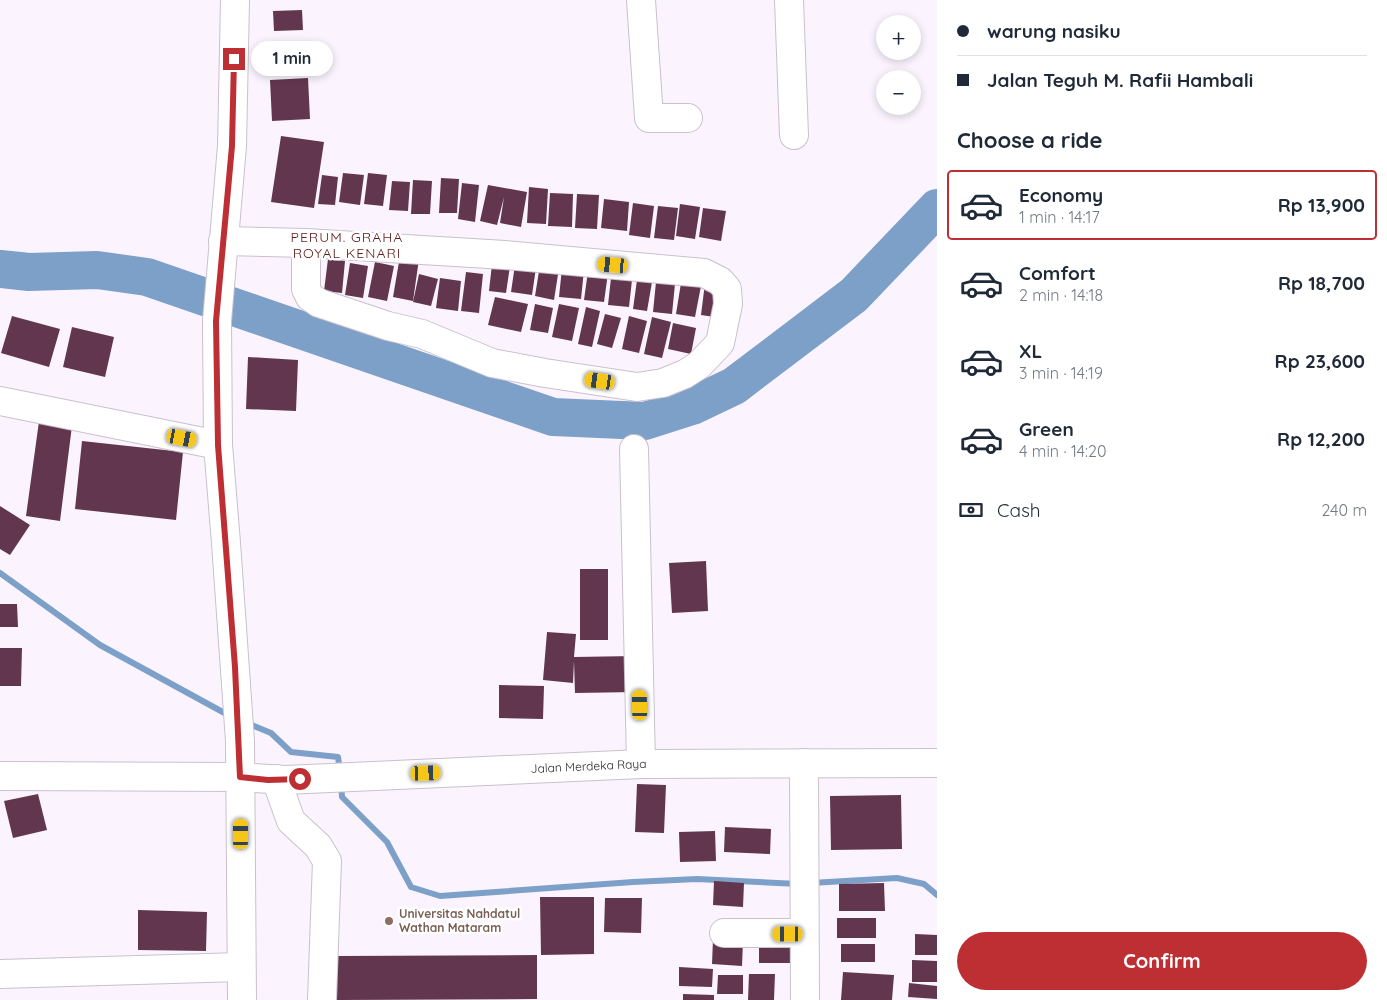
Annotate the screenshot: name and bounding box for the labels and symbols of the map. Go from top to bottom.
callout: 1 min [252,42,334,76]
route end [223,48,245,70]
district label: PERUM. GRAHA ROYAL KENARI [291,228,403,262]
car [597,256,628,274]
car [584,371,615,391]
car [165,428,198,448]
car [632,690,647,720]
street label: Jalan Merdeka Raya [530,756,647,776]
car [410,765,441,781]
route start [289,768,311,790]
car [233,819,248,849]
place label: Universitas Nahdatul Wathan Mataram [399,906,520,935]
marker: Universitas Nahdatul Wathan Mataram [383,915,395,927]
car [773,927,803,942]

